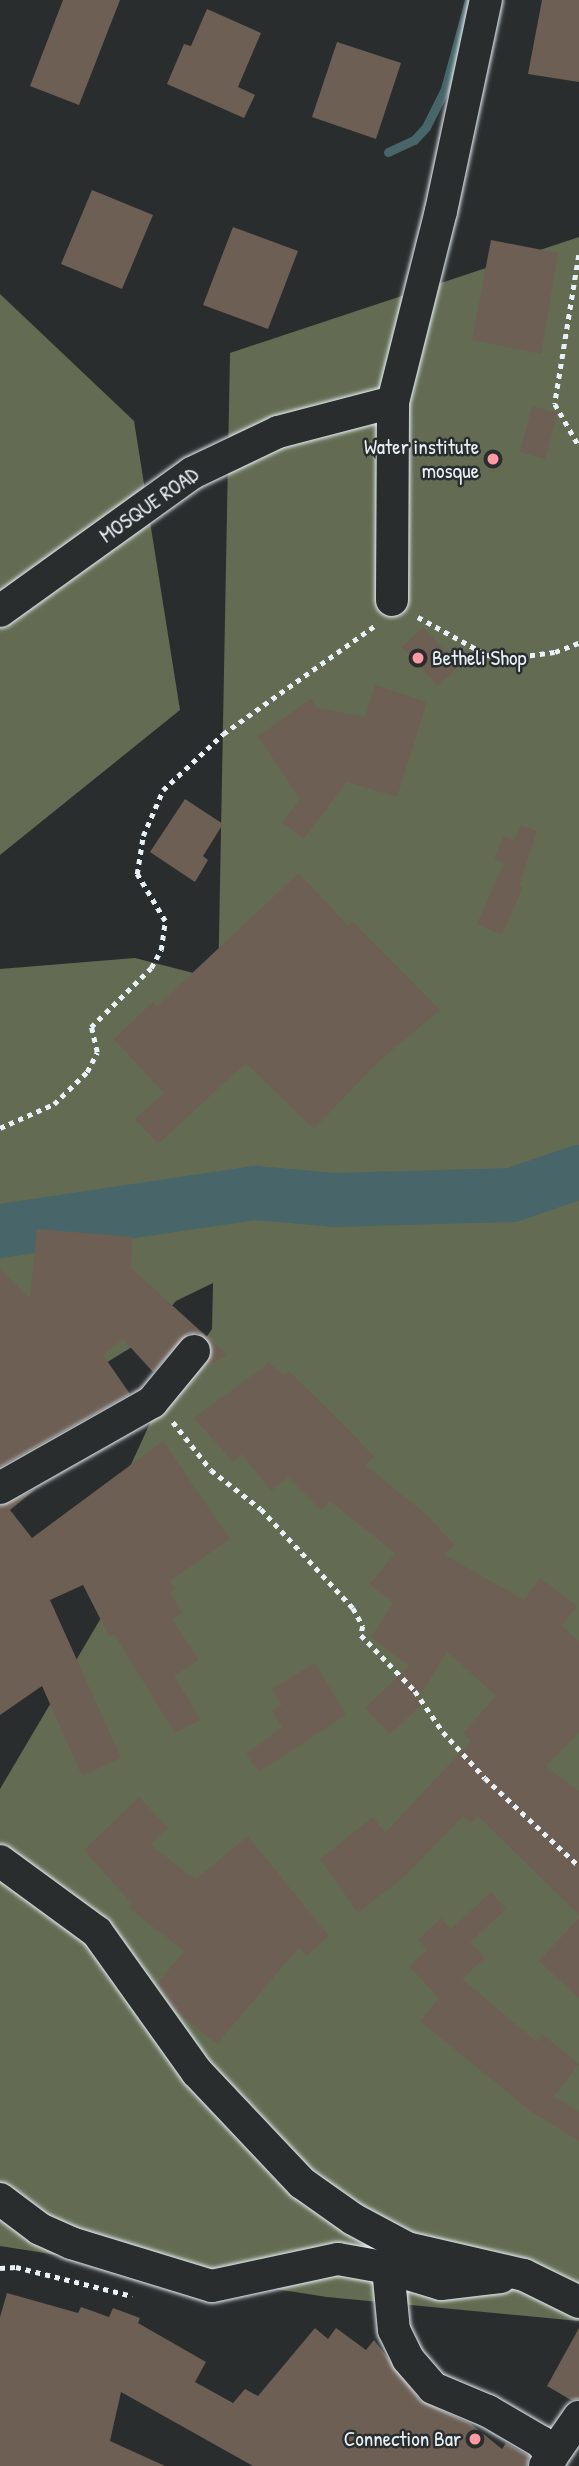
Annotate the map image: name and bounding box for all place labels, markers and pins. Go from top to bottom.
place label: Water institute mosque [364,434,479,484]
marker: Water institute mosque [485,451,501,467]
place label: Betheli Shop [432,645,526,671]
marker: Betheli Shop [410,650,426,666]
place label: Connection Bar [344,2426,461,2452]
marker: Connection Bar [467,2431,483,2447]

